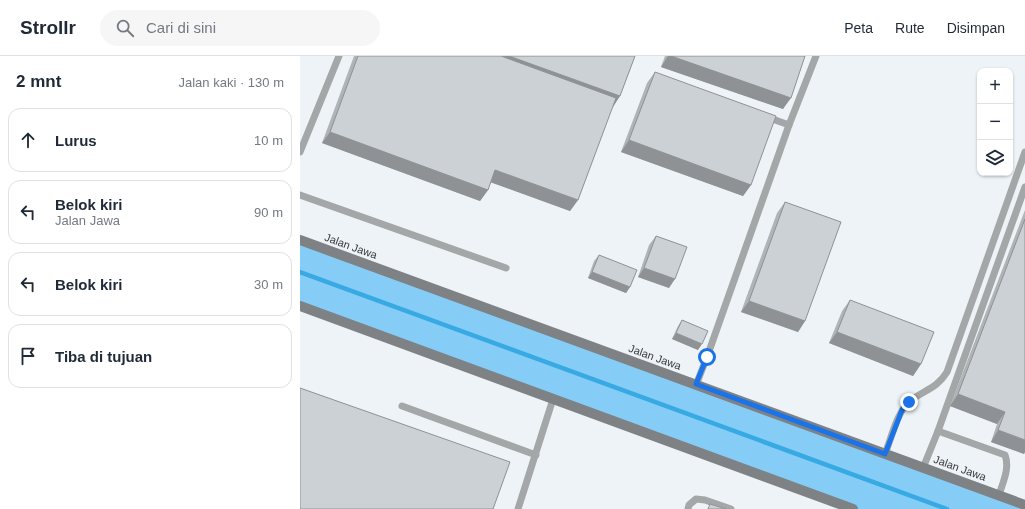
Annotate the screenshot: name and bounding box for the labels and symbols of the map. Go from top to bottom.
street label: Jalan Jawa [323,231,380,261]
street label: Jalan Jawa [627,342,684,372]
route start [698,348,716,366]
route end [900,393,918,411]
street label: Jalan Jawa [932,453,989,483]

